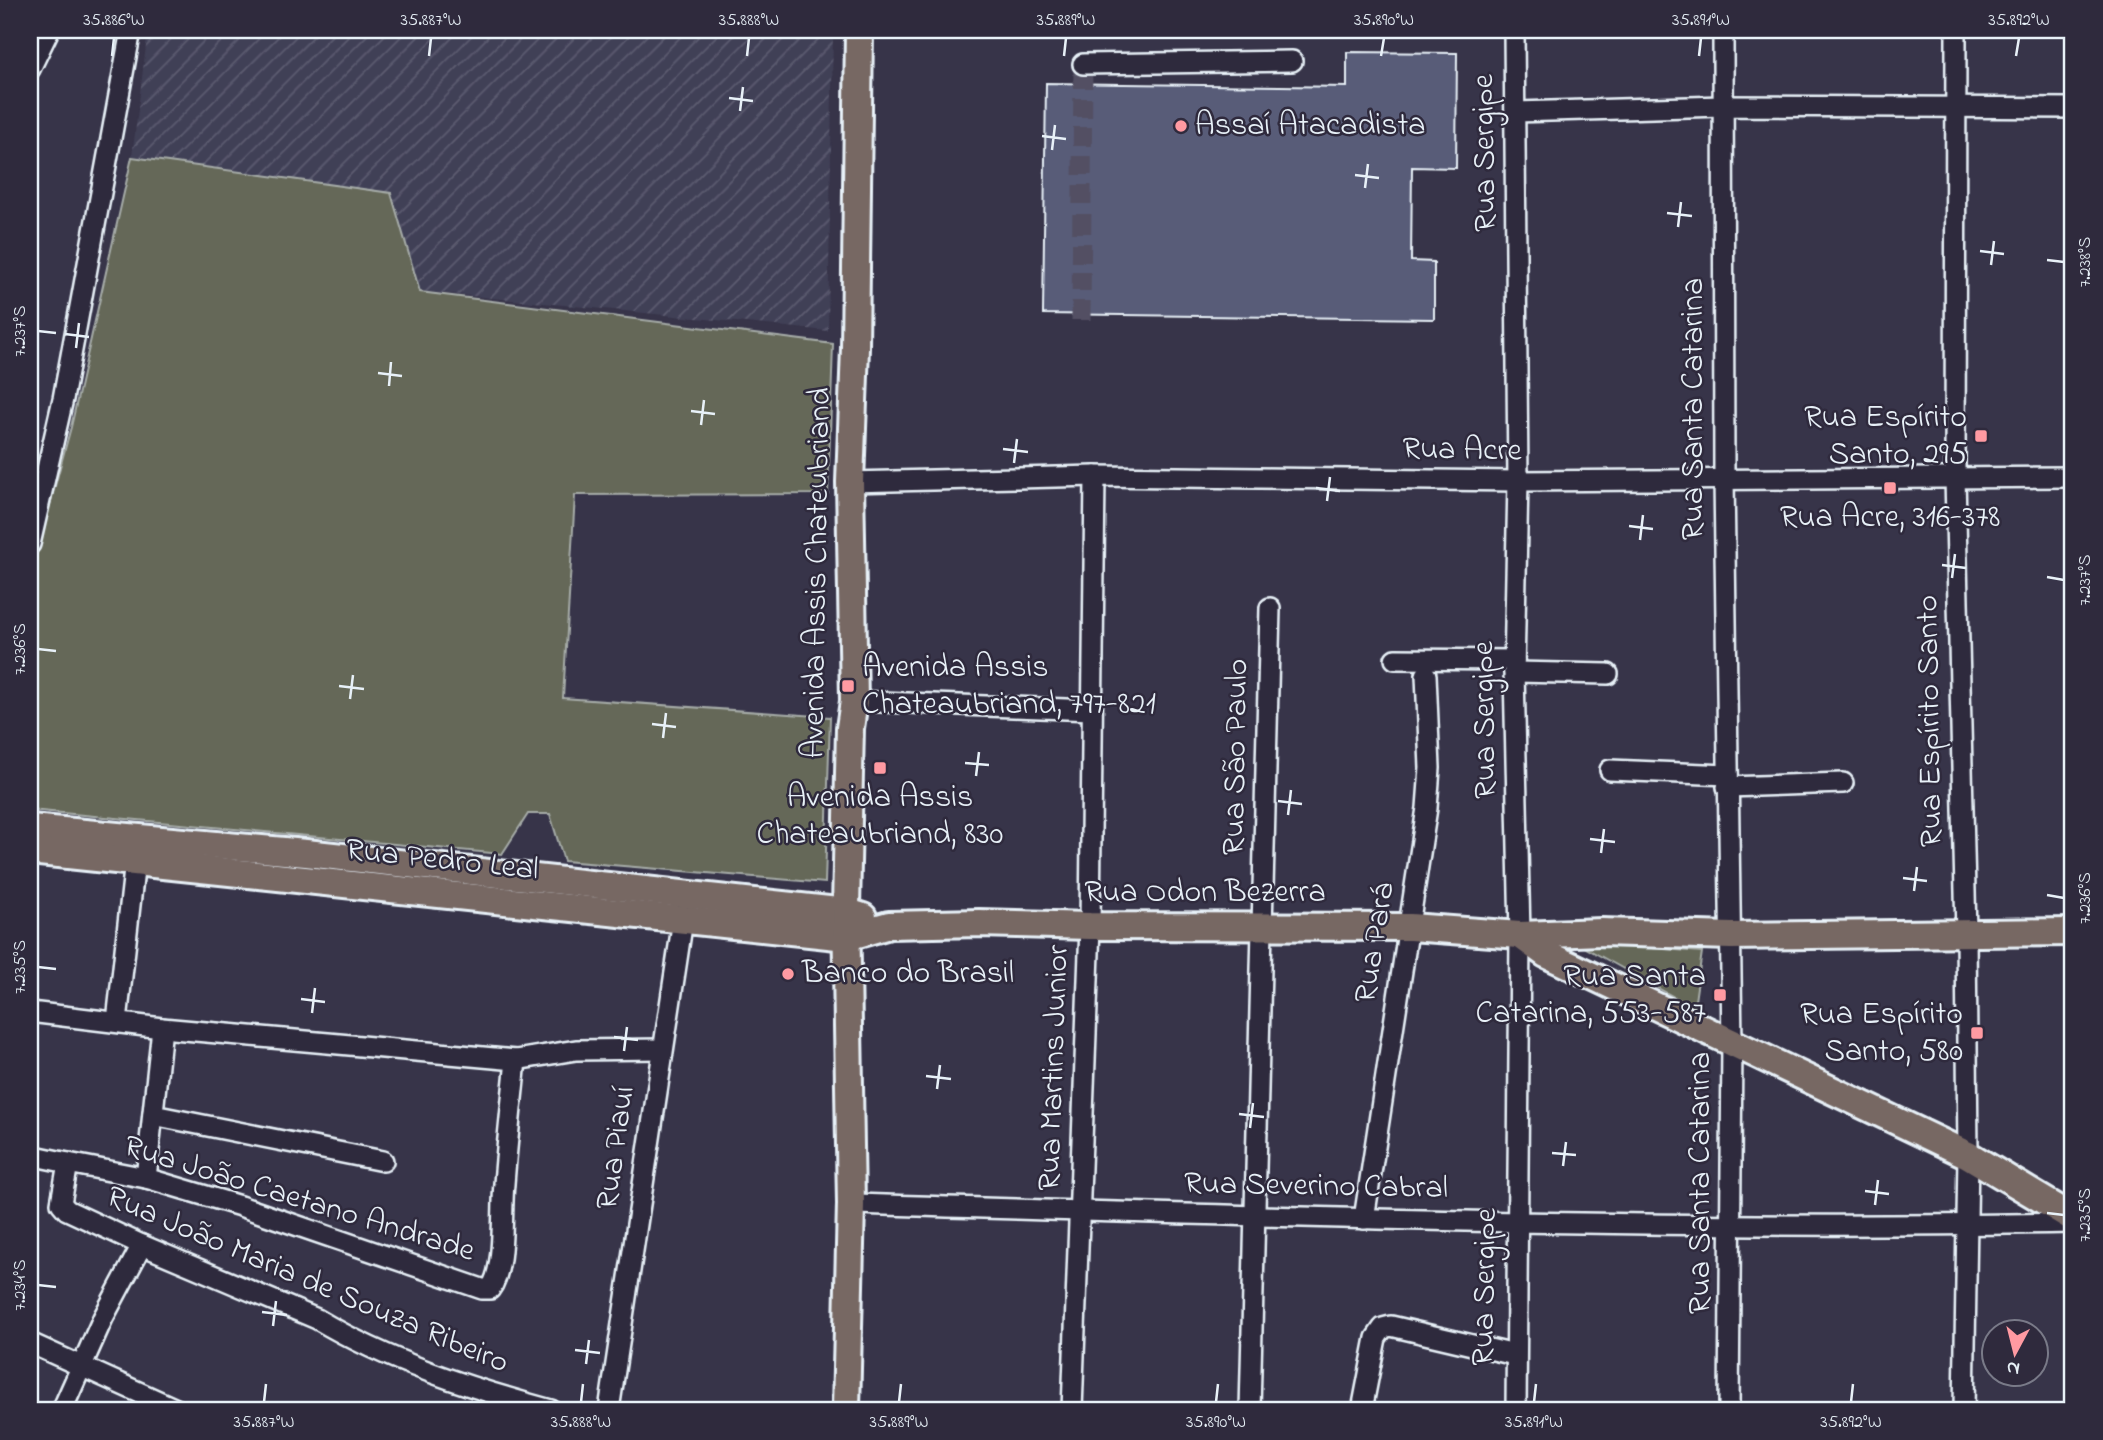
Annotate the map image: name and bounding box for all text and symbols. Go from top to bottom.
text: 35.886°W [83,8,145,34]
text: 35.887°W [400,8,462,34]
text: 35.888°W [719,8,779,34]
text: 35.889°W [1036,8,1096,34]
text: 35.890°W [1354,8,1414,34]
text: 35.891°W [1672,8,1730,34]
text: 35.892°W [1988,8,2050,34]
street label: Rua Sergipe [1461,73,1511,232]
place label: Assaí Atacadista [1195,103,1426,150]
marker: Assaí Atacadista [1173,118,1189,134]
text: 7.238°S [2073,237,2099,287]
street label: Rua Santa Catarina [1671,278,1718,540]
text: 7.237°S [8,305,34,357]
street label: Avenida Assis Chateubriand [791,387,845,759]
place label: Rua Espírito Santo, 295 [1804,395,1967,479]
street label: Rua Acre [1402,426,1523,476]
marker: Rua Espírito Santo, 295 [1973,428,1989,444]
marker: Rua Acre, 316-378 [1882,480,1898,496]
place label: Rua Acre, 316-378 [1780,495,2000,542]
text: 7.237°S [2073,554,2099,606]
street label: Rua Espírito Santo [1905,595,1957,847]
text: 7.236°S [8,623,34,675]
street label: Rua Sergipe [1461,640,1511,799]
place label: Avenida Assis Chateaubriand, 797-821 [862,645,1156,729]
street label: Rua São Paulo [1212,658,1262,856]
marker: Avenida Assis Chateaubriand, 797-821 [840,678,856,694]
marker: Avenida Assis Chateaubriand, 830 [872,760,888,776]
place label: Avenida Assis Chateaubriand, 830 [757,775,1003,859]
street label: Rua Pedro Leal [343,828,541,894]
street label: Rua Odon Bezerra [1084,870,1326,917]
text: 7.236°S [2073,872,2099,924]
street label: Rua Pará [1343,879,1409,1007]
text: 7.235°S [8,940,34,994]
street label: Rua Martins Junior [1027,944,1083,1192]
place label: Banco do Brasil [801,951,1014,998]
place label: Rua Santa Catarina, 553-587 [1476,954,1706,1038]
marker: Banco do Brasil [780,966,796,982]
marker: Rua Santa Catarina, 553-587 [1712,987,1728,1003]
place label: Rua Espírito Santo, 580 [1800,992,1963,1076]
marker: Rua Espírito Santo, 580 [1969,1025,1985,1041]
street label: Rua Santa Catarina [1678,1052,1725,1314]
street label: Rua Piauí [585,1083,649,1213]
street label: Rua João Caetano Andrade [118,1124,481,1276]
street label: Rua Severino Cabral [1184,1161,1448,1213]
street label: Rua João Maria de Souza Ribeiro [98,1175,516,1387]
text: 7.235°S [2073,1188,2099,1242]
street label: Rua Sergipe [1461,1207,1511,1366]
text: 7.234°S [8,1259,34,1311]
north arrow [1980,1318,2050,1388]
text: N [2005,1353,2021,1382]
text: 35.887°W [233,1410,295,1436]
text: 35.888°W [551,1410,611,1436]
text: 35.889°W [869,1410,929,1436]
text: 35.890°W [1186,1410,1246,1436]
text: 35.891°W [1505,1410,1563,1436]
text: 35.892°W [1820,1410,1882,1436]

